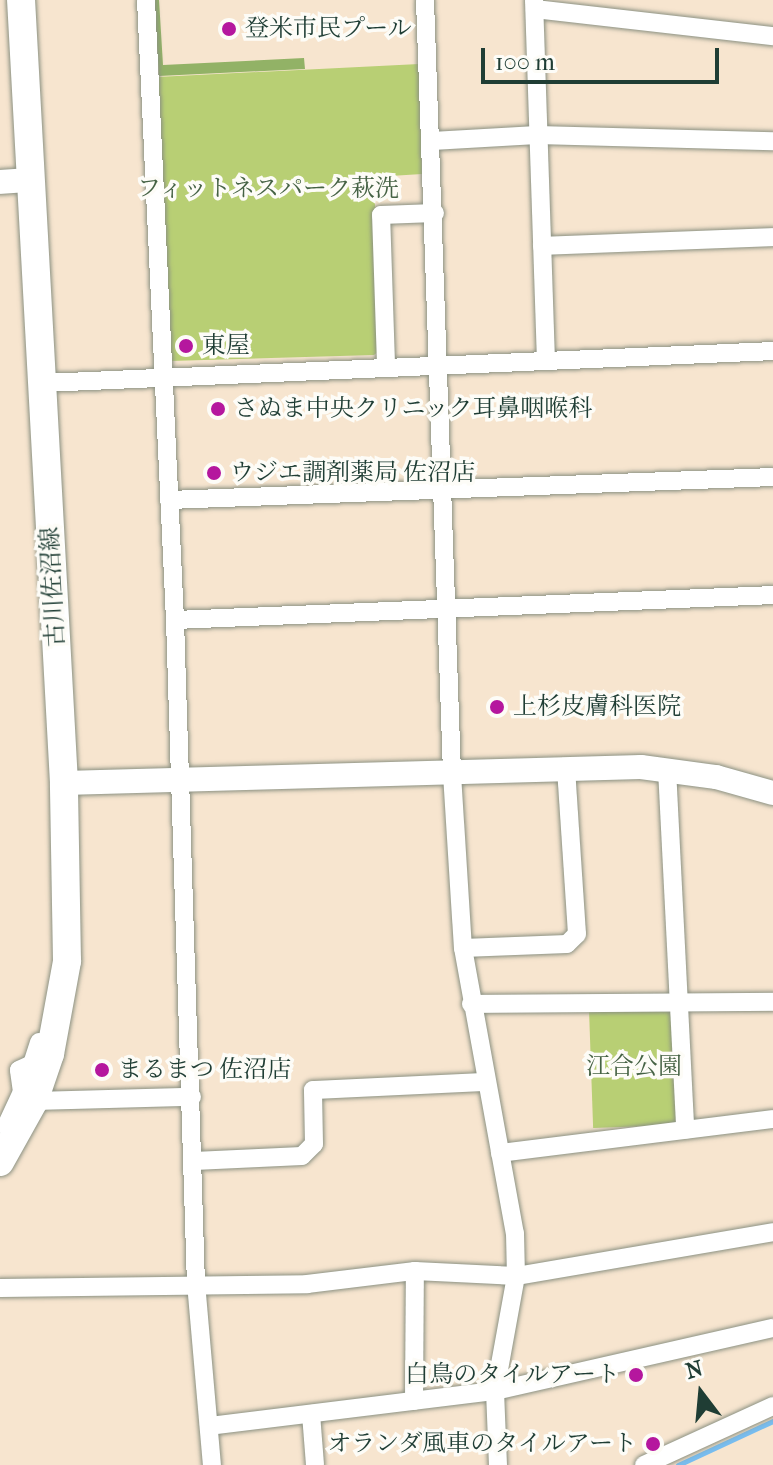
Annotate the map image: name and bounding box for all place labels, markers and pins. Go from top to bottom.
place label: 登米市民プール [245,15,412,43]
marker: 登米市民プール [220,20,238,38]
place label: 東屋 [202,332,250,360]
marker: 東屋 [177,337,195,355]
place label: さぬま中央クリニック耳鼻咽喉科 [234,395,594,423]
marker: さぬま中央クリニック耳鼻咽喉科 [209,400,227,418]
place label: ウジエ調剤薬局 佐沼店 [230,459,475,487]
marker: ウジエ調剤薬局 佐沼店 [205,464,223,482]
place label: 上杉皮膚科医院 [513,693,681,721]
marker: 上杉皮膚科医院 [488,698,506,716]
place label: まるまつ 佐沼店 [118,1056,291,1084]
marker: まるまつ 佐沼店 [93,1061,111,1079]
place label: 白鳥のタイルアート [405,1361,620,1389]
marker: 白鳥のタイルアート [627,1366,645,1384]
place label: オランダ風車のタイルアート [326,1430,637,1458]
marker: オランダ風車のタイルアート [644,1435,662,1453]

